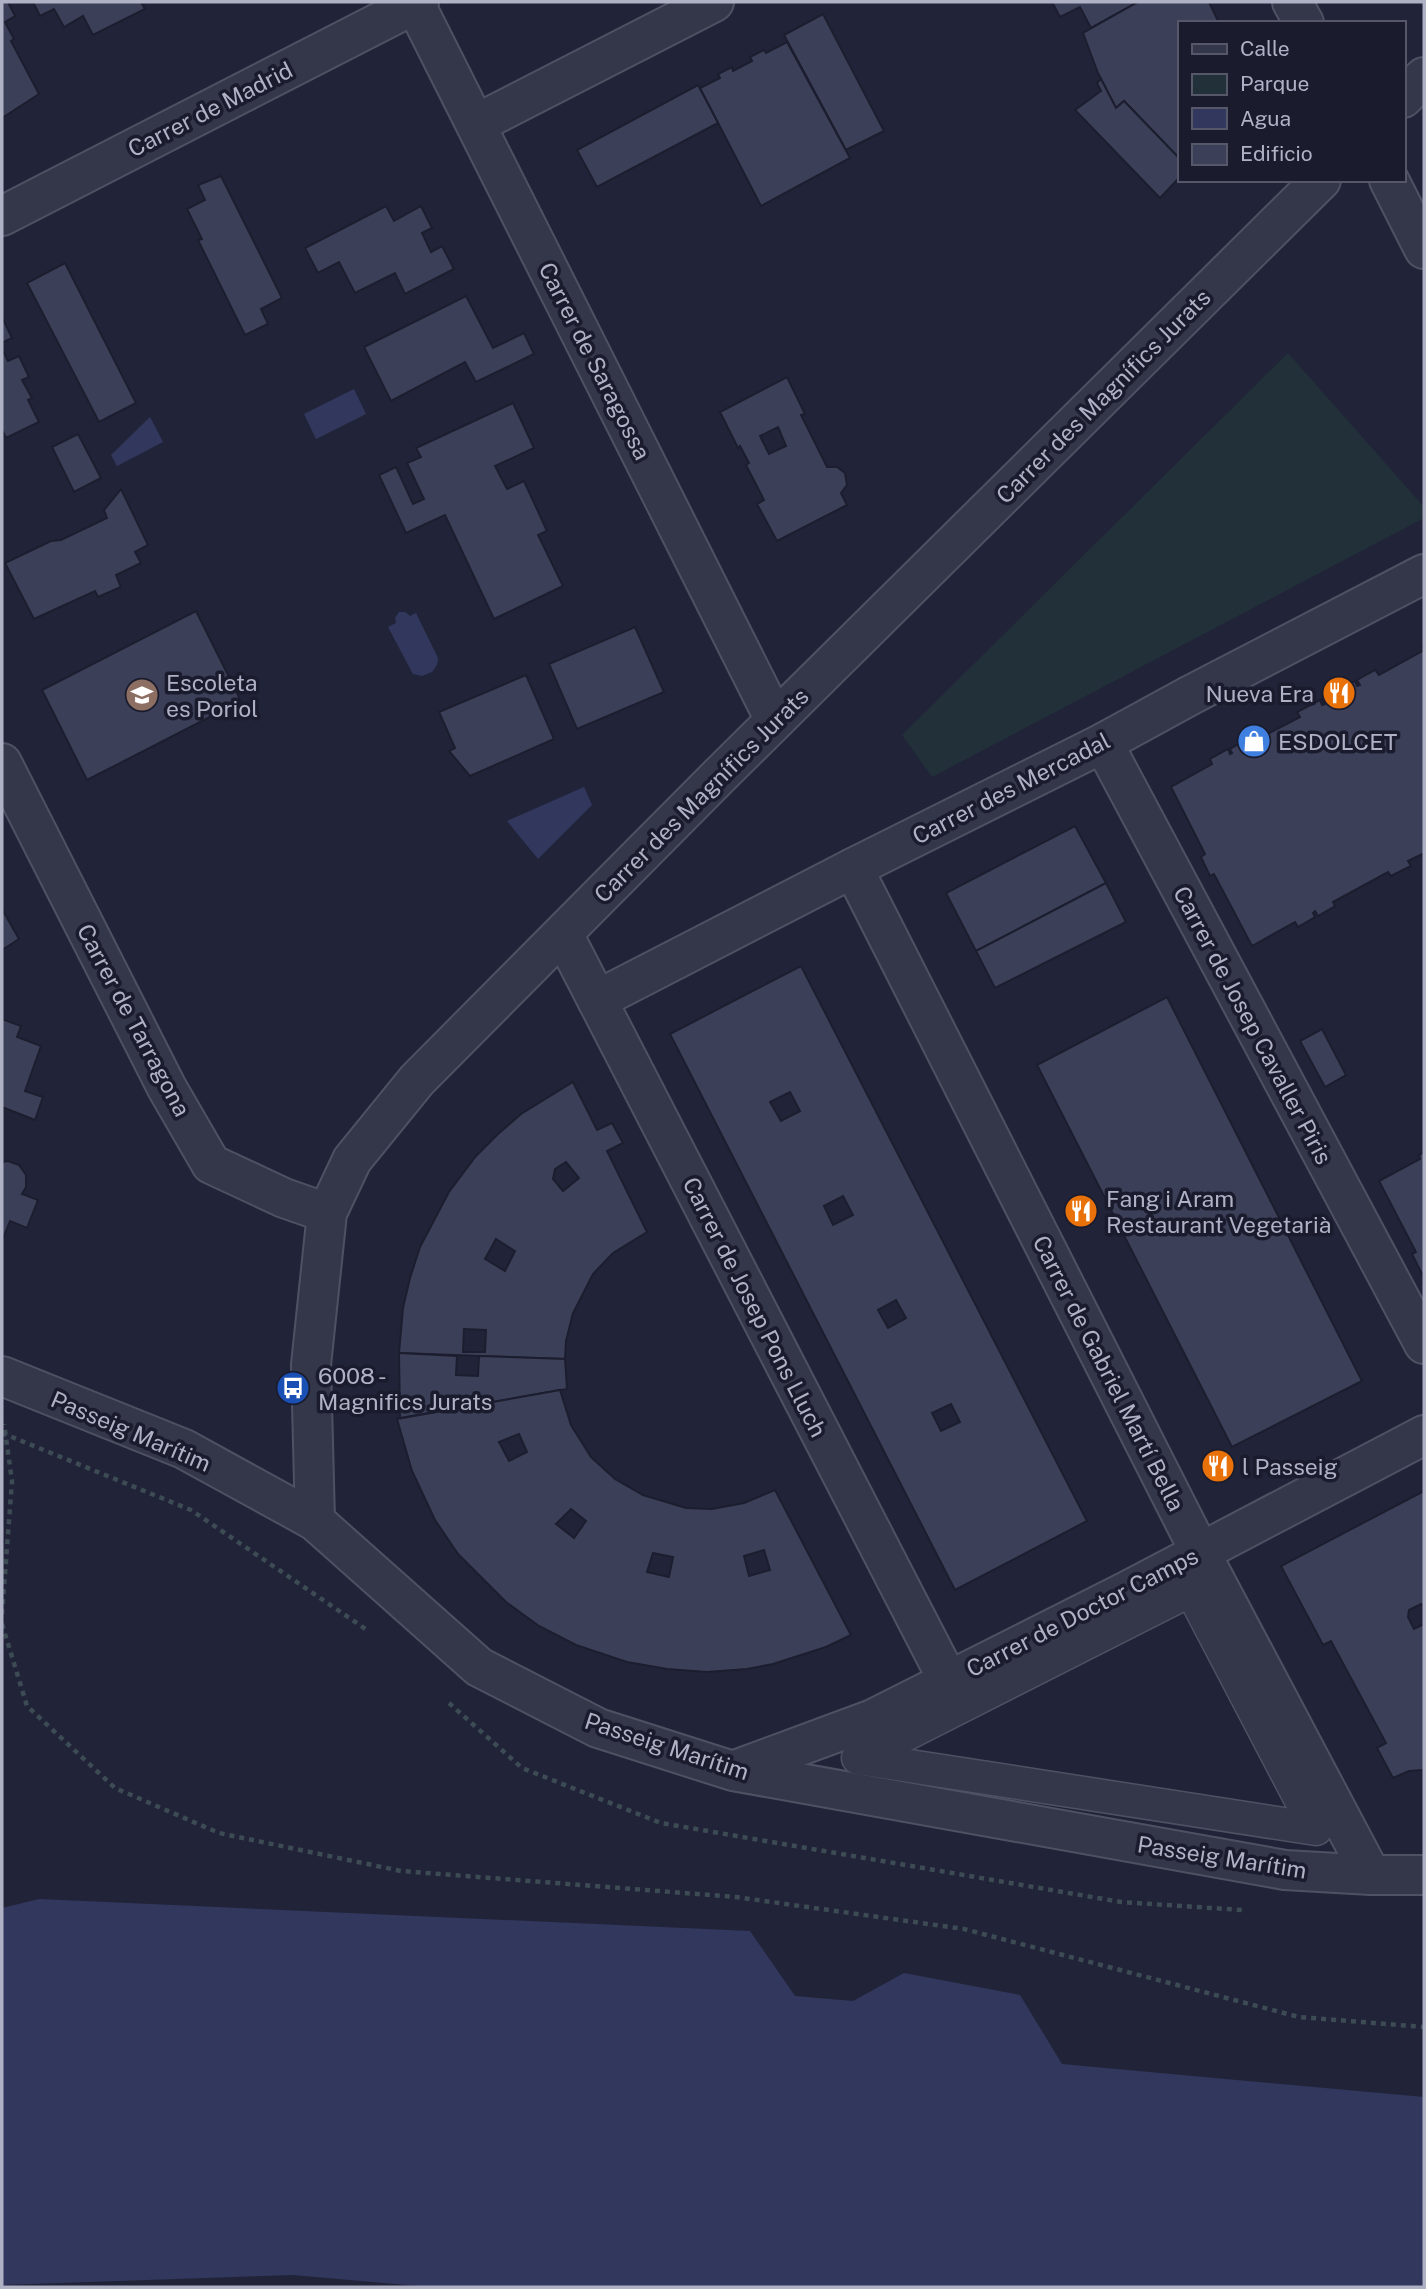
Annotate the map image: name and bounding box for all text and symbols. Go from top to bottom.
legend [1178,21,1405,182]
text: Calle [1240,36,1290,61]
street label: Carrer de Madrid [123,56,297,162]
text: Parque [1240,71,1309,96]
text: Agua [1240,106,1291,131]
text: Edificio [1240,141,1313,166]
street label: Carrer de Saragossa [534,258,656,464]
street label: Carrer des Magnífics Jurats [990,283,1216,509]
place label: Escoleta es Poriol [166,669,258,722]
restaurant icon: Nueva Era [1320,674,1358,712]
school or university icon: Escoleta es Poriol [123,676,161,714]
place label: Nueva Era [1206,680,1314,707]
street label: Carrer des Magnífics Jurats [588,682,814,908]
shop icon: ESDOLCET [1235,722,1273,760]
street label: Carrer des Mercadal [908,727,1114,849]
place label: ESDOLCET [1278,728,1398,755]
street label: Carrer de Josep Cavaller Piris [1168,881,1338,1169]
street label: Carrer de Tarragona [72,919,196,1121]
street label: Carrer de Josep Pons Lluch [678,1173,832,1441]
place label: Fang i Aram Restaurant Vegetarià [1106,1185,1331,1238]
restaurant icon: Fang i Aram Restaurant Vegetarià [1062,1192,1100,1230]
street label: Carrer de Gabriel Martí Bella [1028,1231,1190,1515]
place label: 6008 - Magnifics Jurats [318,1362,492,1415]
bus stop icon: 6008 - Magnifics Jurats [274,1369,312,1407]
street label: Passeig Marítim [47,1385,215,1477]
restaurant icon: l Passeig [1199,1447,1237,1485]
place label: l Passeig [1242,1453,1338,1480]
street label: Carrer de Doctor Camps [962,1542,1202,1682]
street label: Passeig Marítim [581,1707,753,1785]
street label: Passeig Marítim [1135,1830,1309,1884]

